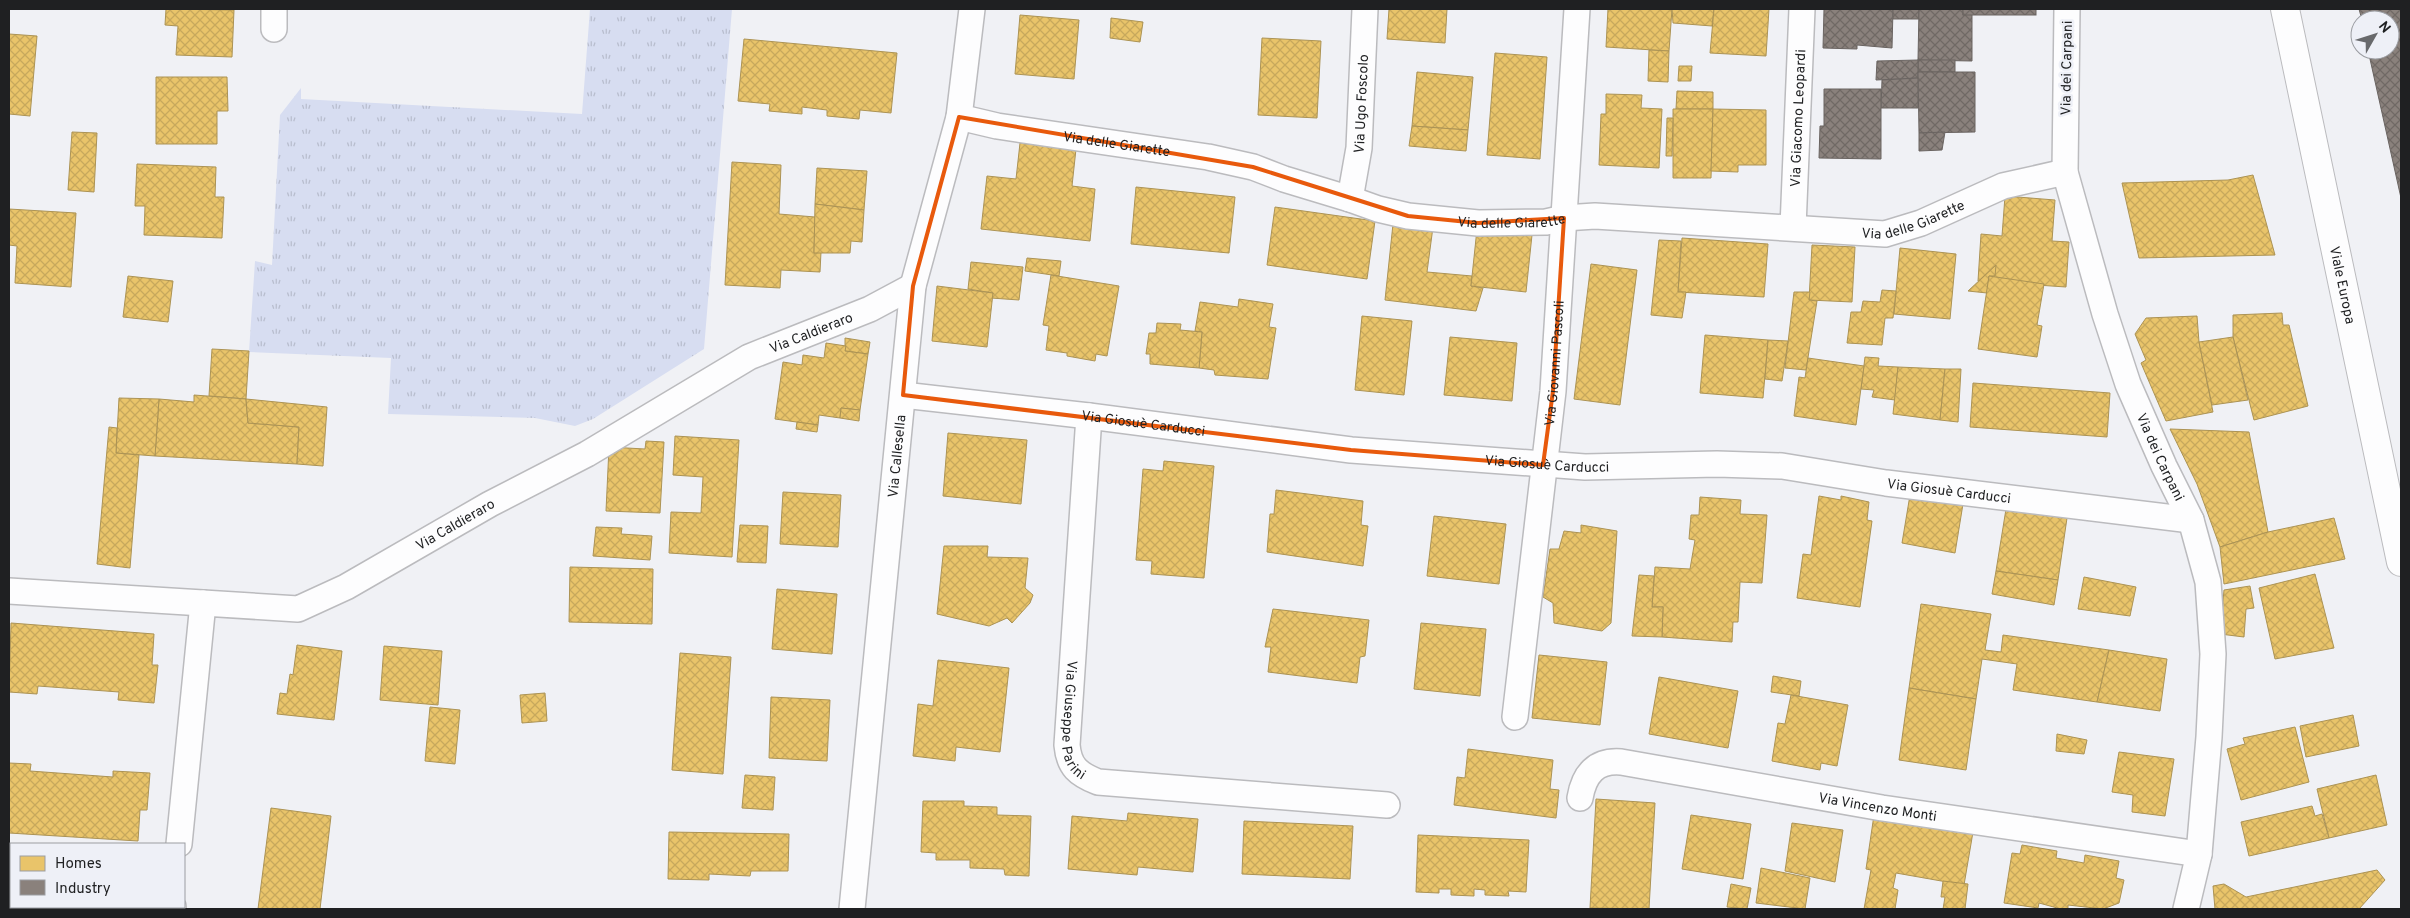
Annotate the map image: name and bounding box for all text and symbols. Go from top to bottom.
north arrow [2350,10,2400,60]
text: N [2374,19,2394,37]
street label: Via dei Carpani [2058,21,2077,115]
street label: Via Giacomo Leopardi [1788,49,1810,187]
street label: Via Ugo Foscolo [1351,54,1373,155]
street label: Via delle Giarette [1062,129,1171,161]
street label: Via delle Giarette [1861,197,1968,244]
street label: Via delle Giarette [1457,211,1567,233]
street label: Viale Europa [2325,245,2358,326]
street label: Via Giovanni Pascoli [1542,300,1569,427]
street label: Via Caldieraro [767,310,856,358]
street label: Via Giosuè Carducci [1080,408,1206,441]
street label: Via dei Carpani [2132,411,2187,504]
street label: Via Callesella [885,414,910,499]
street label: Via Giosuè Carducci [1484,453,1610,477]
street label: Via Giosuè Carducci [1886,476,2012,508]
street label: Via Caldieraro [413,496,498,555]
street label: Via Giuseppe Parini [1057,660,1088,784]
street label: Via Vincenzo Monti [1817,790,1938,826]
legend [10,843,185,908]
text: Homes [55,855,102,874]
text: Industry [55,880,111,899]

